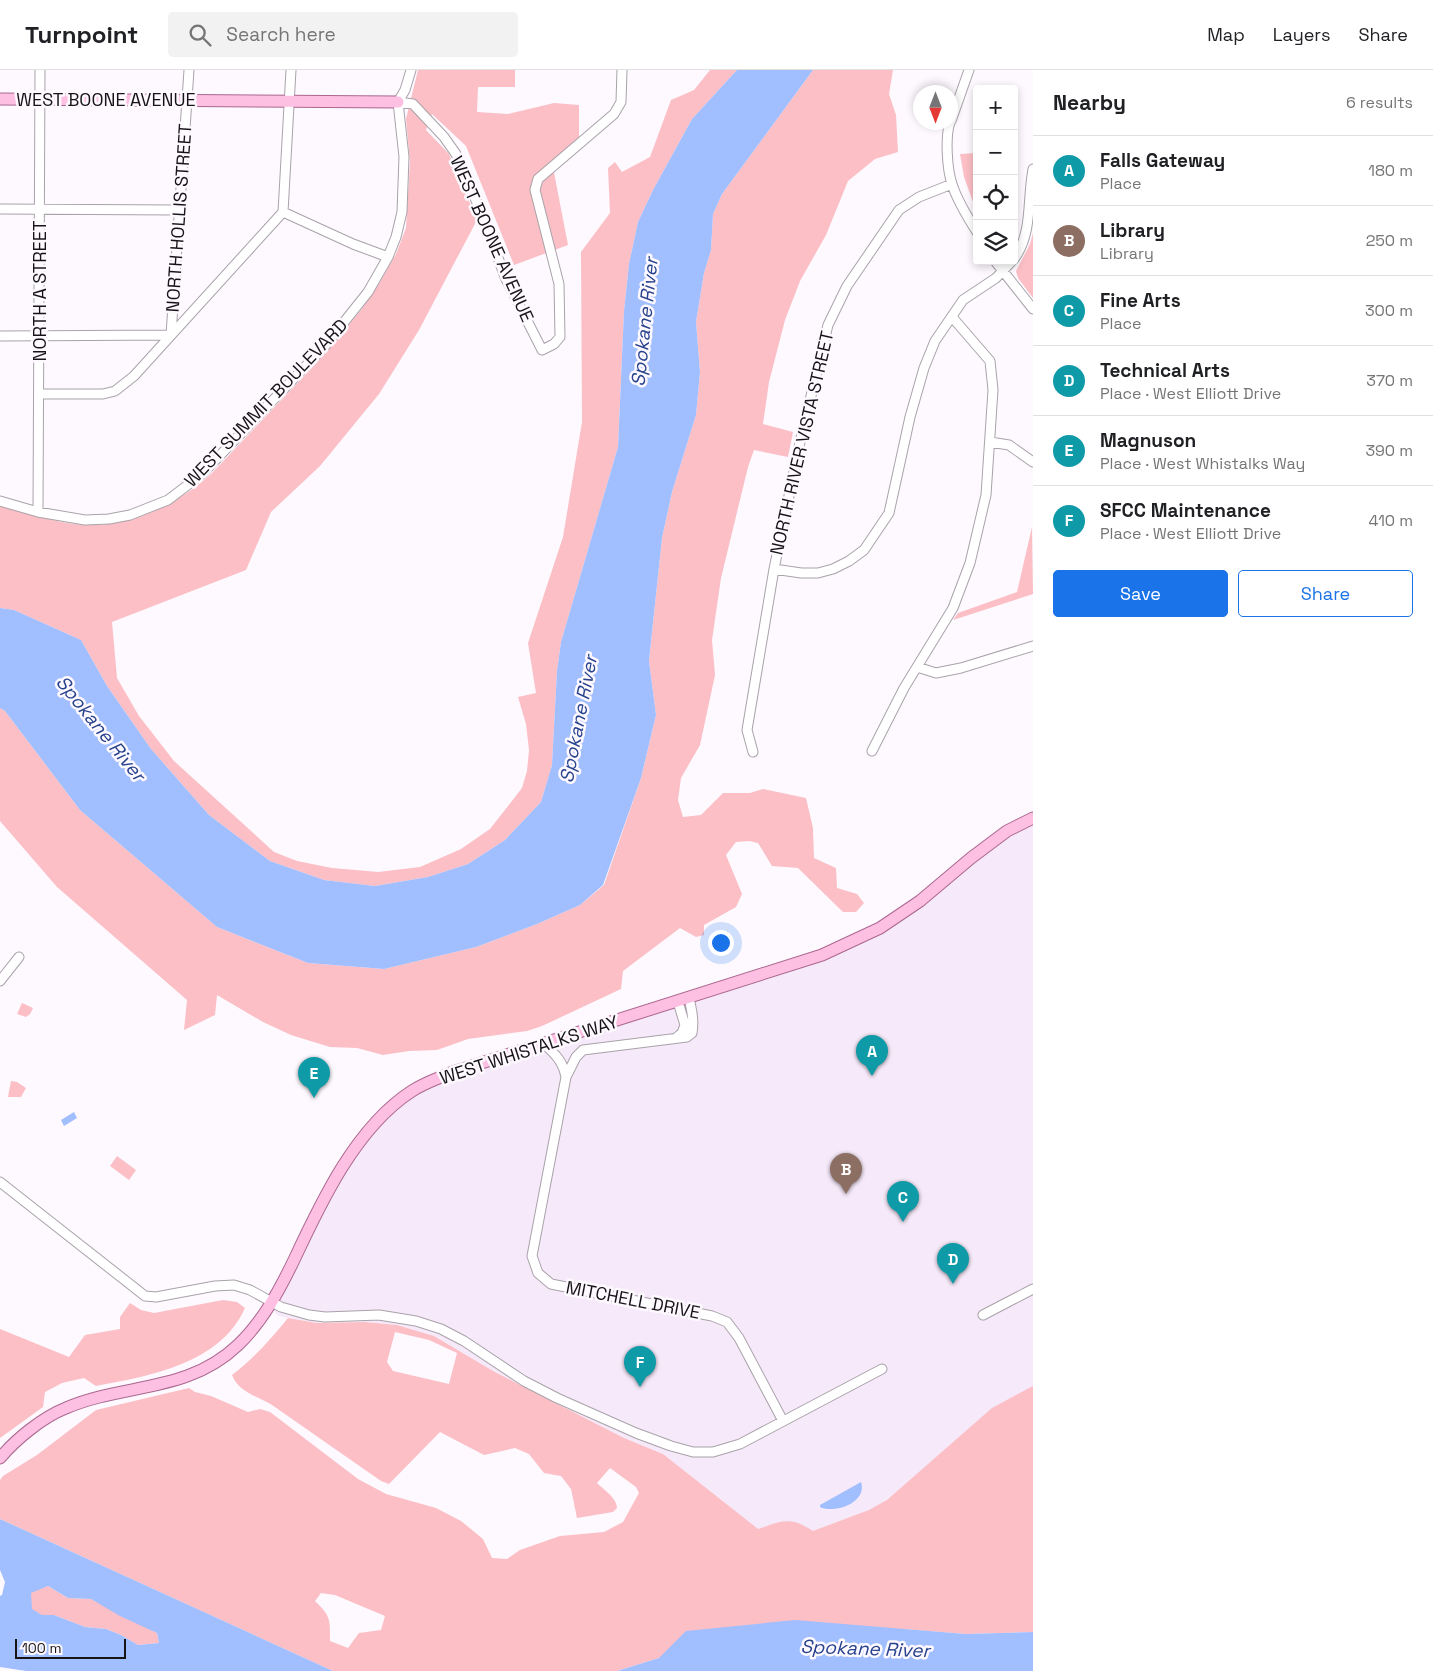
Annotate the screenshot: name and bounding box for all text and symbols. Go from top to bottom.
search box [168,12,518,57]
text: Turnpoint [25,19,138,50]
icon: search [186,21,214,49]
text: Search here [226,22,336,47]
text: Map [1207,23,1245,46]
text: Layers [1273,23,1330,46]
text: Share [1358,23,1408,46]
north arrow [913,85,958,130]
map controls [973,85,1018,265]
button: + [973,85,1018,130]
street label: WEST BOONE AVENUE [16,88,196,111]
text: Nearby [1053,89,1126,116]
text: 6 results [1346,92,1413,113]
street label: NORTH HOLLIS STREET [160,122,197,313]
button: − [973,130,1018,175]
text: Falls Gateway [1100,148,1225,173]
street label: WEST BOONE AVENUE [445,152,539,325]
text: A [1064,160,1074,181]
text: 180 m [1368,160,1413,181]
text: Place [1100,173,1142,194]
button: locate [973,175,1018,220]
text: Library [1100,218,1165,243]
street label: NORTH A STREET [28,220,51,361]
button: layers [973,220,1018,265]
text: B [1064,230,1074,251]
text: 250 m [1366,230,1413,251]
text: Library [1100,243,1154,264]
water label: Spokane River [625,255,664,388]
text: Fine Arts [1100,288,1181,313]
text: C [1064,300,1074,321]
text: 300 m [1365,300,1413,321]
text: Place [1100,313,1142,334]
street label: WEST SUMMIT BOULEVARD [179,314,352,492]
street label: NORTH RIVER VISTA STREET [765,328,839,557]
text: Technical Arts [1100,358,1230,383]
text: D [1064,370,1074,391]
text: 370 m [1366,370,1413,391]
text: Place · West Elliott Drive [1100,383,1281,404]
text: Magnuson [1100,428,1196,453]
text: E [1065,440,1073,461]
text: 390 m [1365,440,1413,461]
text: Place · West Whistalks Way [1100,453,1305,474]
text: SFCC Maintenance [1100,498,1271,523]
text: F [1065,510,1073,531]
text: 410 m [1369,510,1413,531]
text: Place · West Elliott Drive [1100,523,1281,544]
button: Save [1053,570,1228,617]
button: Share [1238,570,1413,617]
water label: Spokane River [554,651,603,785]
water label: Spokane River [50,670,152,788]
your location [708,930,734,956]
street label: WEST WHISTALKS WAY [437,1010,621,1089]
pin: A [856,1035,888,1076]
pin: E [298,1057,330,1098]
pin: B [830,1153,862,1194]
pin: C [887,1181,919,1222]
pin: D [937,1243,969,1284]
street label: MITCHELL DRIVE [564,1275,702,1324]
pin: F [624,1346,656,1387]
water label: Spokane River [800,1634,932,1663]
scale bar [15,1636,126,1659]
text: 100 m [22,1639,61,1657]

